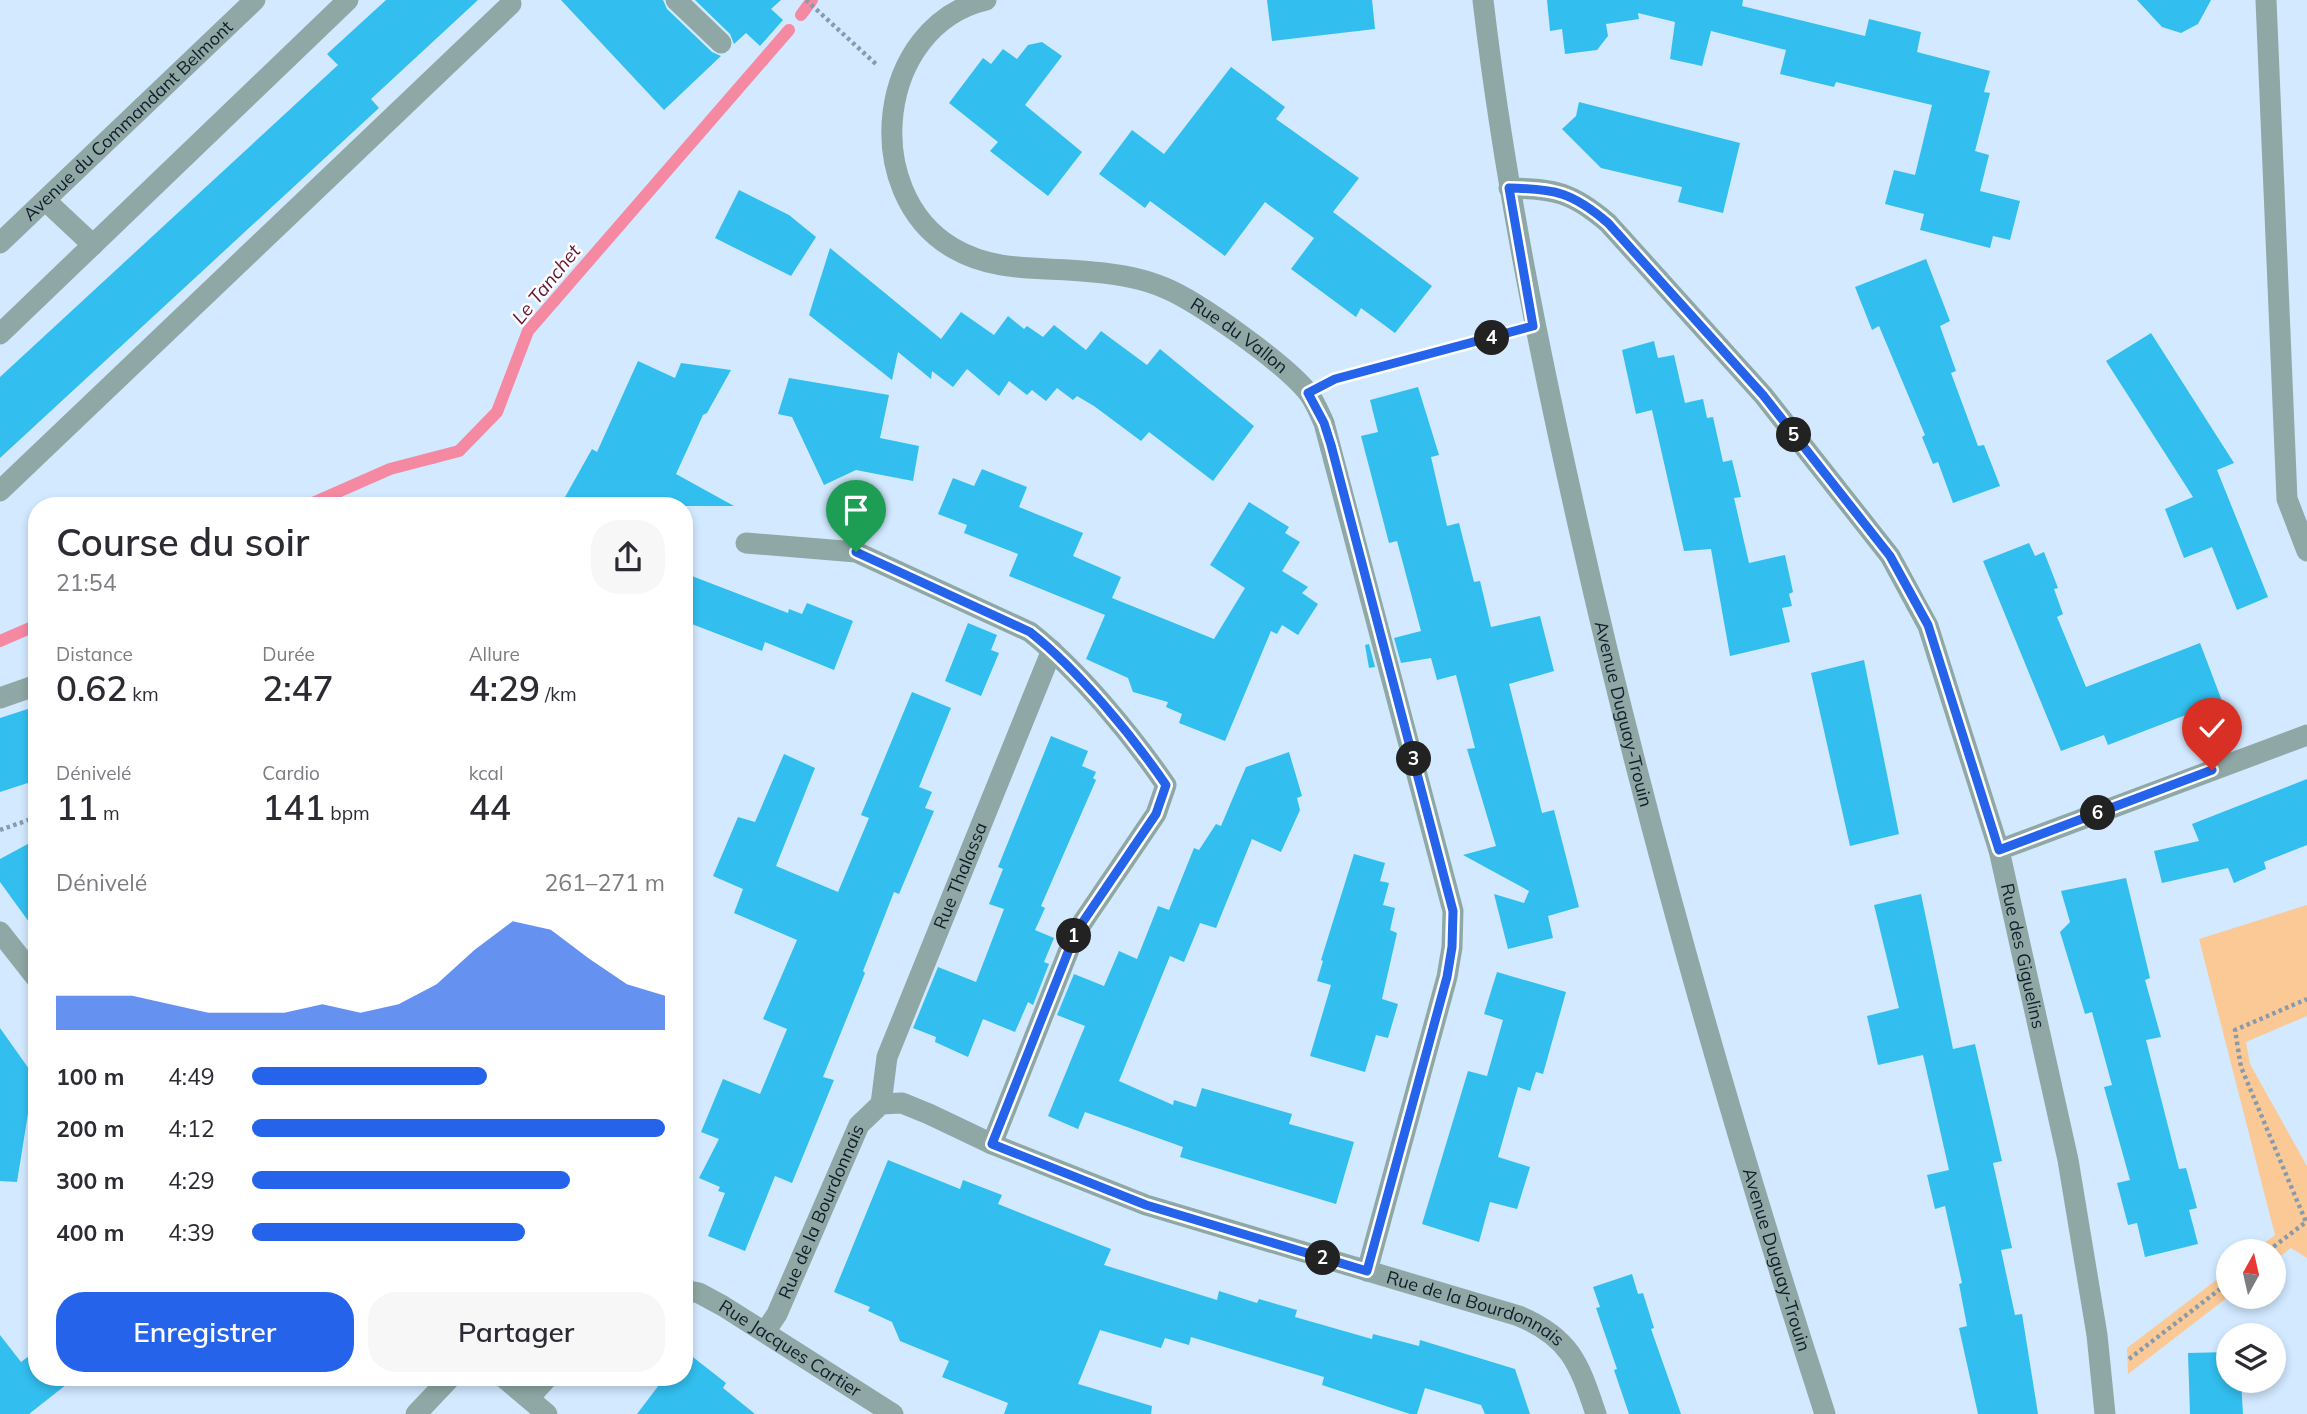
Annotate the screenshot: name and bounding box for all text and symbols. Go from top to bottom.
street label: Avenue du Commandant Belmont [18,15,237,226]
water label: Le Tanchet [507,238,586,329]
street label: Rue du Vallon [1186,292,1293,378]
pin: 4 [1474,320,1510,356]
text: 4 [1486,325,1497,349]
pin: 5 [1776,418,1812,452]
text: 5 [1788,422,1799,446]
pin [826,480,886,552]
icon: arrive [837,491,875,529]
text: Course du soir [56,518,309,566]
button: share [591,520,665,594]
text: 21:54 [56,568,116,597]
street label: Avenue Duguay-Trouin [1590,618,1658,809]
text: Distance [56,642,133,666]
text: Durée [262,642,315,666]
text: Allure [469,642,520,666]
text: 0.62 [56,666,127,710]
text: 2:47 [262,666,334,710]
text: 4:29 [469,666,540,710]
text: km [127,682,159,706]
text: /km [540,682,577,706]
pin [2182,698,2242,770]
icon: check [2193,709,2231,747]
pin: 3 [1396,742,1432,776]
text: 3 [1408,746,1419,770]
text: Dénivelé [56,761,131,785]
text: Cardio [262,761,320,785]
text: kcal [469,761,503,785]
text: 11 [56,785,98,829]
text: 141 [262,785,325,829]
text: 44 [469,785,511,829]
pin: 6 [2080,796,2116,830]
text: 6 [2092,800,2103,824]
text: m [98,801,120,825]
text: bpm [325,801,370,825]
street label: Rue Thalassa [928,819,992,932]
text: Dénivelé [56,868,147,897]
text: 261–271 m [544,868,665,897]
street label: Rue des Giguelins [1996,881,2050,1031]
pin: 1 [1056,918,1092,954]
text: 1 [1068,923,1079,947]
text: 100 m [56,1062,124,1091]
text: 4:49 [168,1062,215,1091]
text: 200 m [56,1114,124,1143]
text: 4:12 [168,1114,215,1143]
street label: Rue de la Bourdonnais [773,1121,869,1302]
street label: Avenue Duguay-Trouin [1738,1165,1816,1354]
text: 300 m [56,1166,124,1195]
text: 4:29 [168,1166,215,1195]
text: 400 m [56,1218,124,1247]
text: 4:39 [168,1218,215,1247]
north arrow [2216,1239,2286,1309]
map controls [2216,1239,2286,1393]
pin: 2 [1306,1240,1340,1276]
text: 2 [1317,1245,1328,1269]
street label: Rue de la Bourdonnais [1384,1265,1569,1351]
button: Enregistrer [56,1292,354,1372]
button: Partager [368,1292,665,1372]
street label: Rue Jacques Cartier [715,1294,866,1402]
button: layers [2216,1323,2286,1393]

